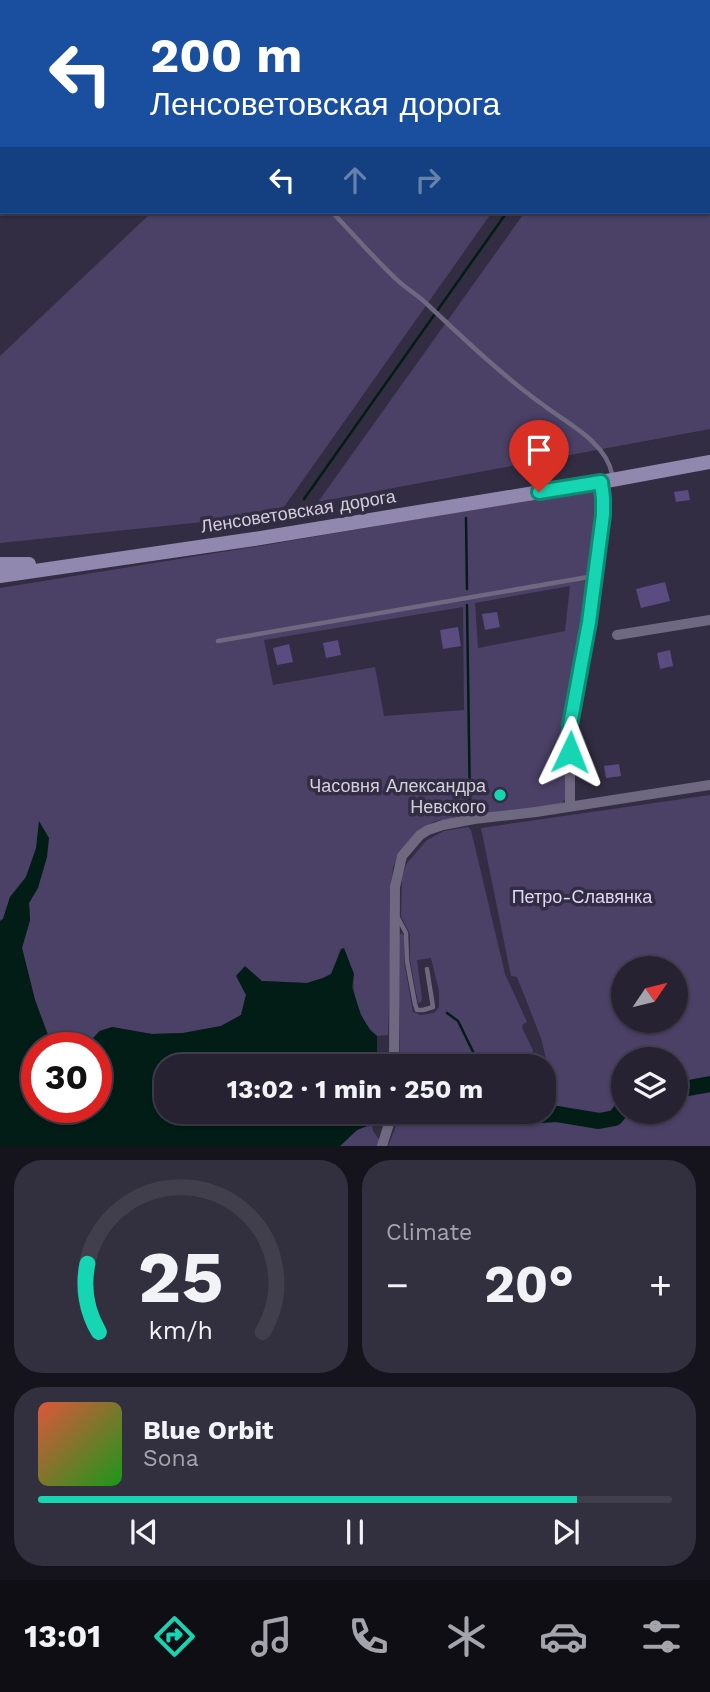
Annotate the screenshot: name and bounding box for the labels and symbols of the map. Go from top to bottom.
pin [509,420,569,492]
street label: Ленсоветовская дорога [199,485,398,537]
position arrow [533,715,607,789]
place label: Часовня Александра Невского [309,775,487,817]
marker: Часовня Александра Невского [492,787,508,803]
park label: Петро-Славянка [512,886,653,907]
north arrow [611,956,688,1032]
speed limit sign: 30 [21,1032,112,1123]

